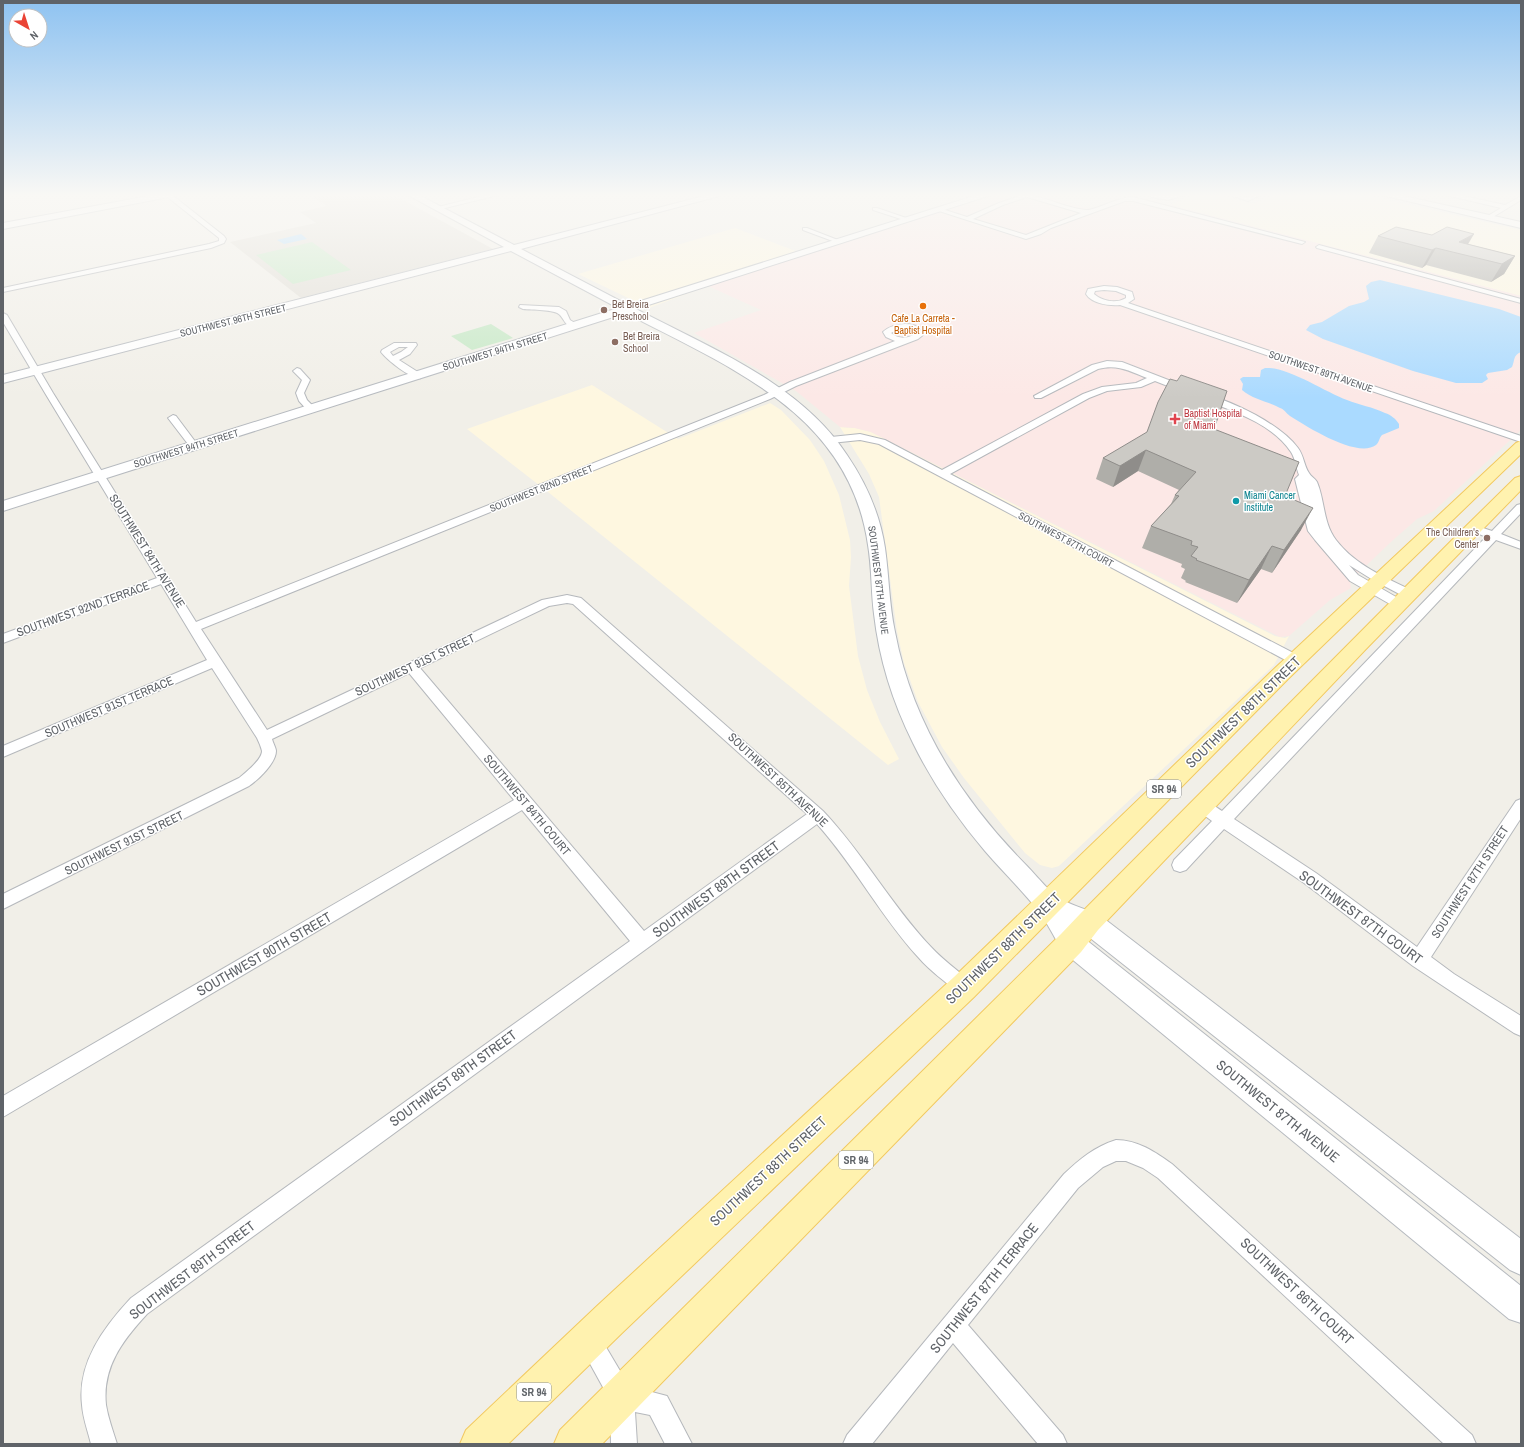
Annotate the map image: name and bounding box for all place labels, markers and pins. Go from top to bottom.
place label: Bet Breira Preschool [612,298,649,323]
marker: Cafe La Carreta - Baptist Hospital [918,301,928,311]
marker: Bet Breira Preschool [599,305,609,315]
place label: Cafe La Carreta - Baptist Hospital [891,312,955,337]
place label: Bet Breira School [623,330,660,355]
marker: Bet Breira School [610,337,620,347]
place label: Baptist Hospital of Miami [1184,407,1242,432]
marker: Baptist Hospital of Miami [1169,413,1181,425]
place label: Miami Cancer Institute [1244,489,1296,514]
marker: Miami Cancer Institute [1231,496,1241,506]
place label: The Children's Center [1426,526,1479,551]
marker: The Children's Center [1482,533,1492,543]

